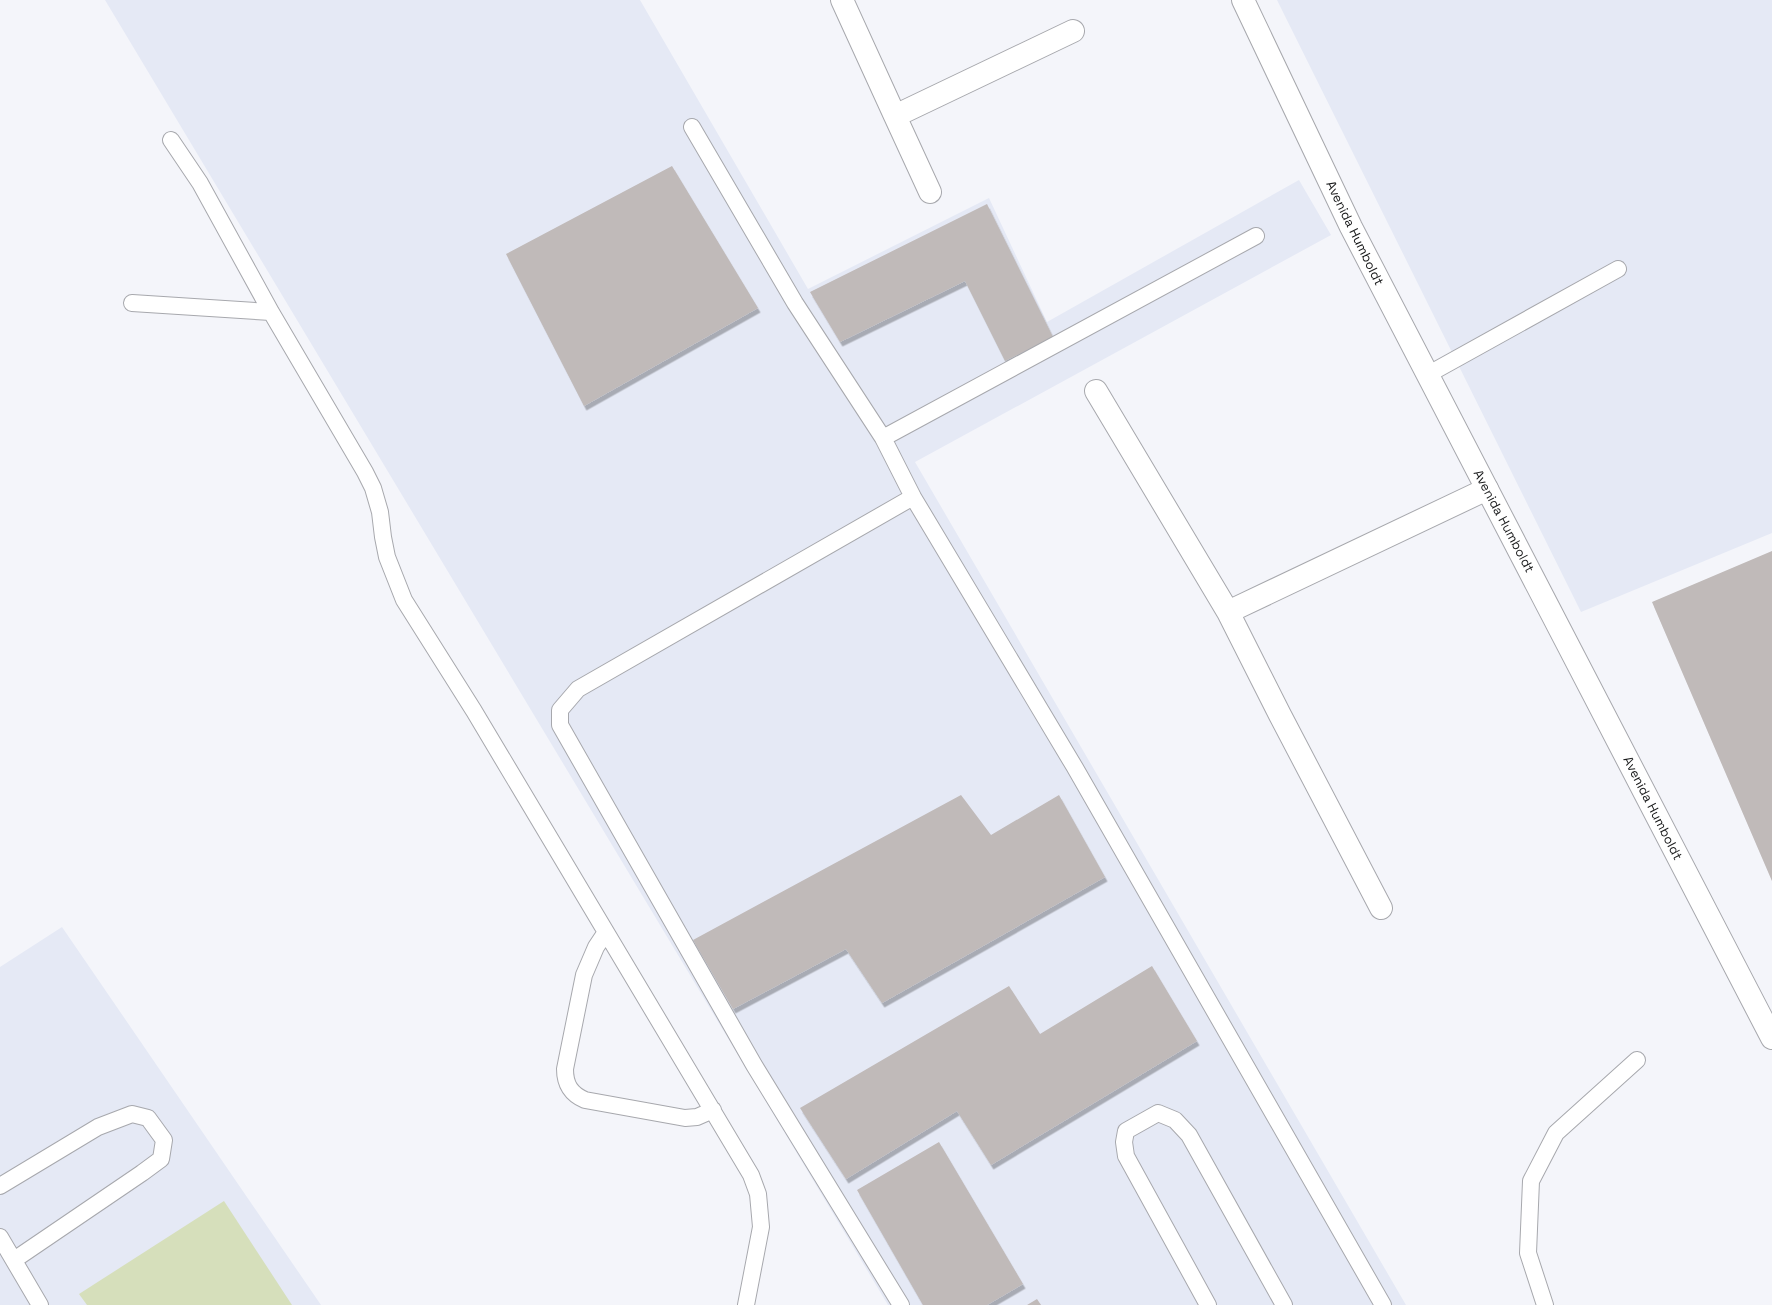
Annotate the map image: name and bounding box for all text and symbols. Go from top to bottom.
street label: Avenida Humboldt [1322,178,1388,288]
street label: Avenida Humboldt [1470,467,1538,575]
street label: Avenida Humboldt [1619,753,1687,863]

